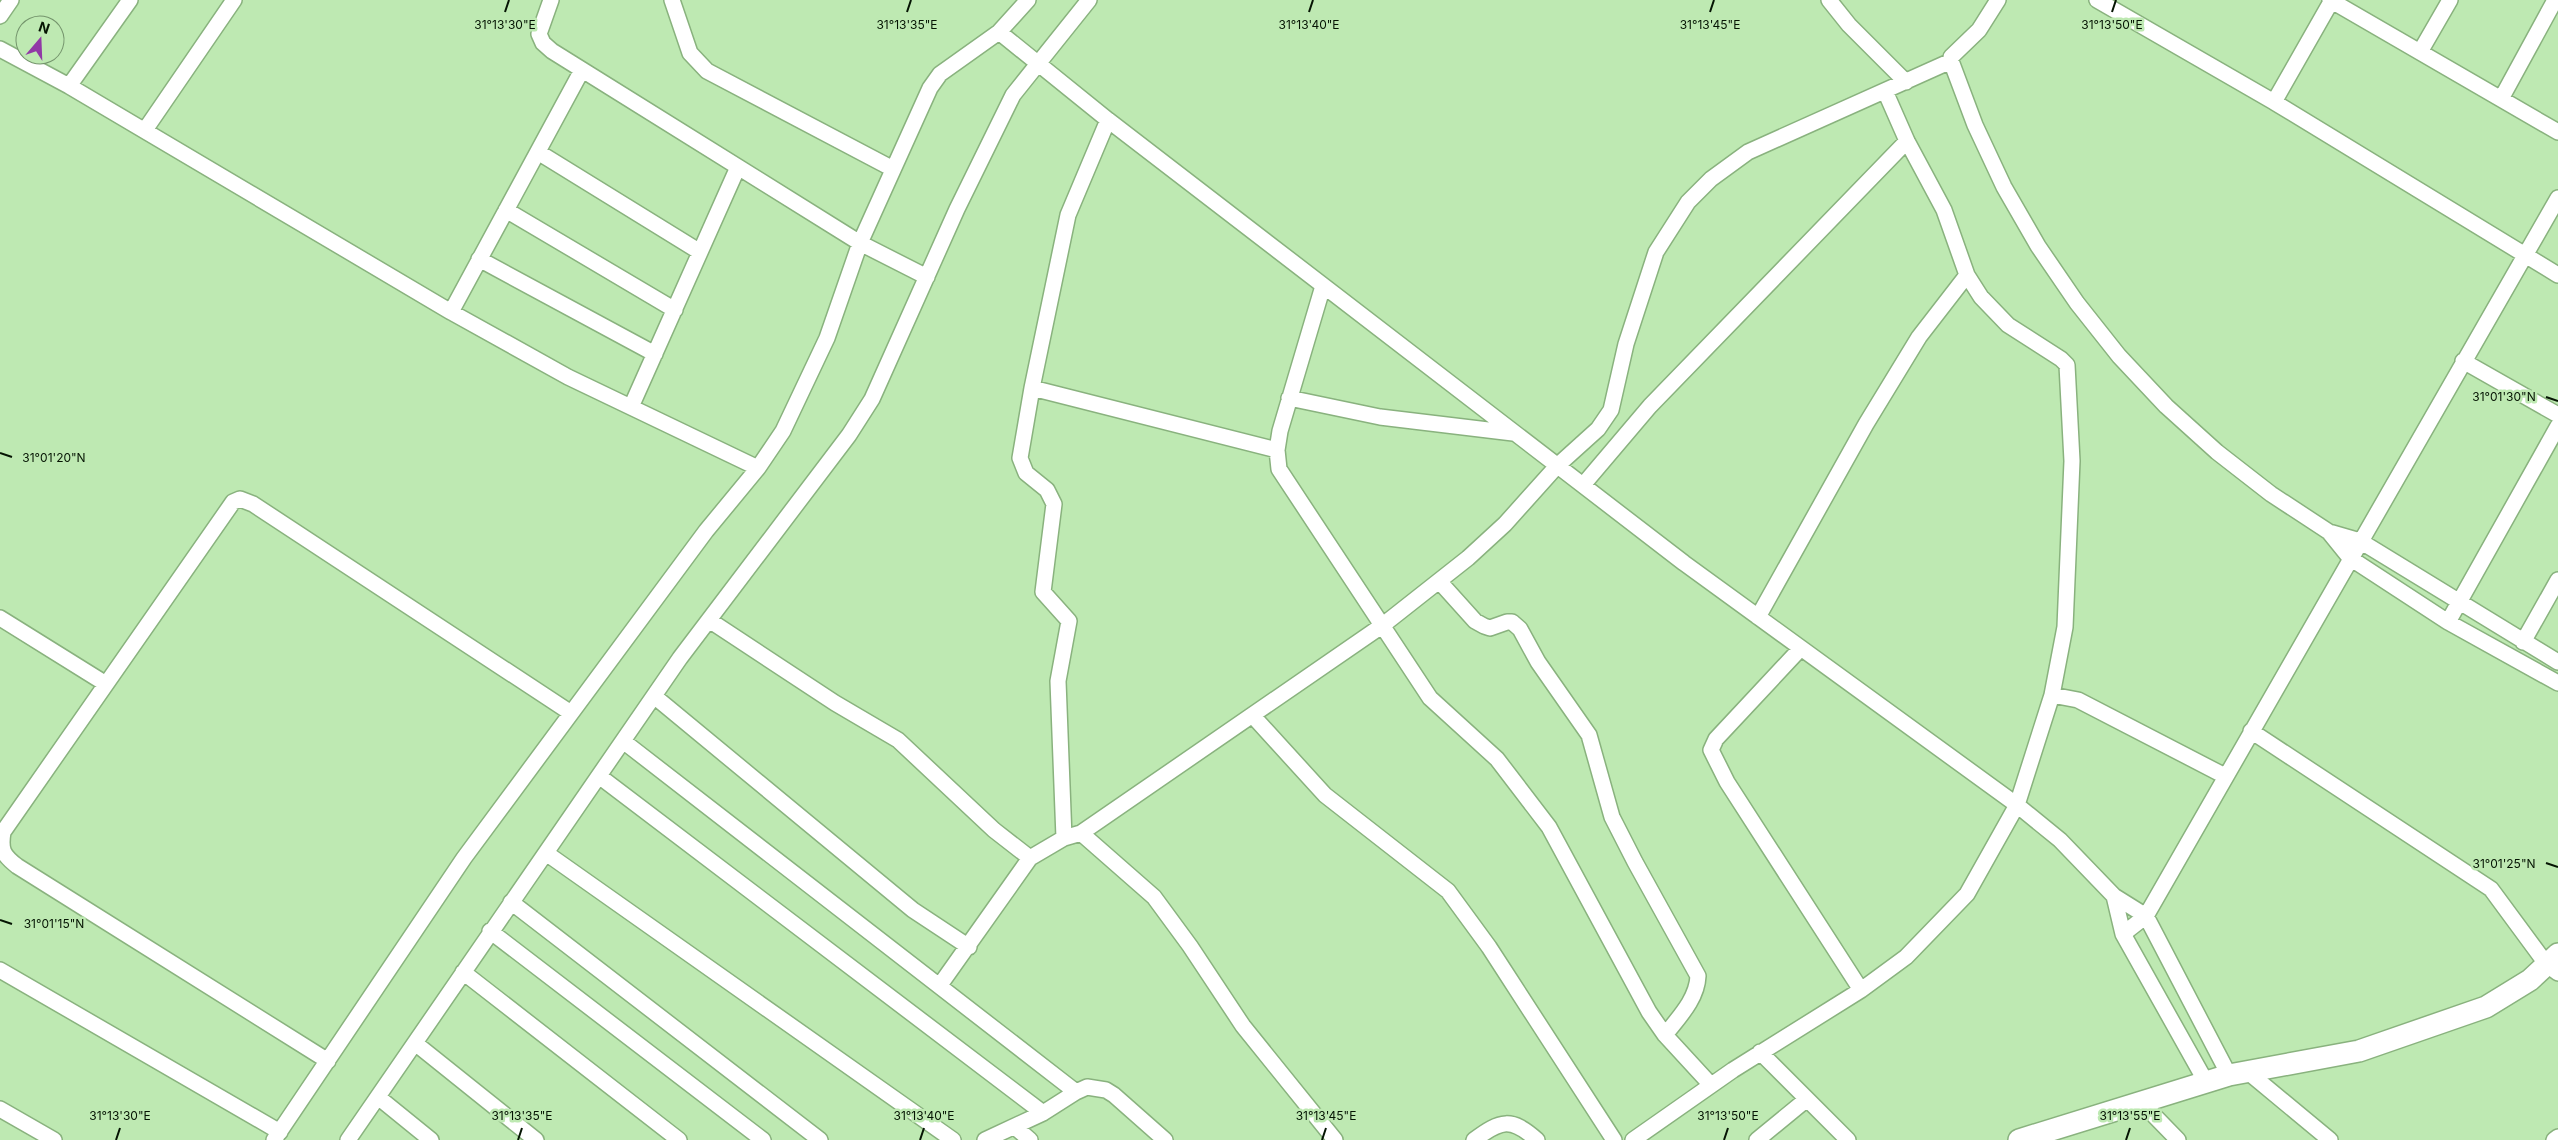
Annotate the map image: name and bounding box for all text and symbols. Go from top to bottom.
north arrow [15,15,65,65]
text: N [37,17,52,37]
text: 31°13'30"E [474,17,536,32]
text: 31°13'35"E [876,17,938,32]
text: 31°13'40"E [1278,17,1340,32]
text: 31°13'45"E [1680,17,1740,32]
text: 31°13'50"E [2081,17,2143,32]
text: 31°01'30"N [2472,389,2536,404]
text: 31°01'20"N [22,450,86,465]
text: 31°01'25"N [2472,856,2536,871]
text: 31°01'15"N [24,916,84,931]
text: 31°13'30"E [89,1108,151,1123]
text: 31°13'35"E [491,1108,553,1123]
text: 31°13'40"E [893,1108,955,1123]
text: 31°13'45"E [1296,1108,1356,1123]
text: 31°13'50"E [1697,1108,1759,1123]
text: 31°13'55"E [2099,1108,2161,1123]

